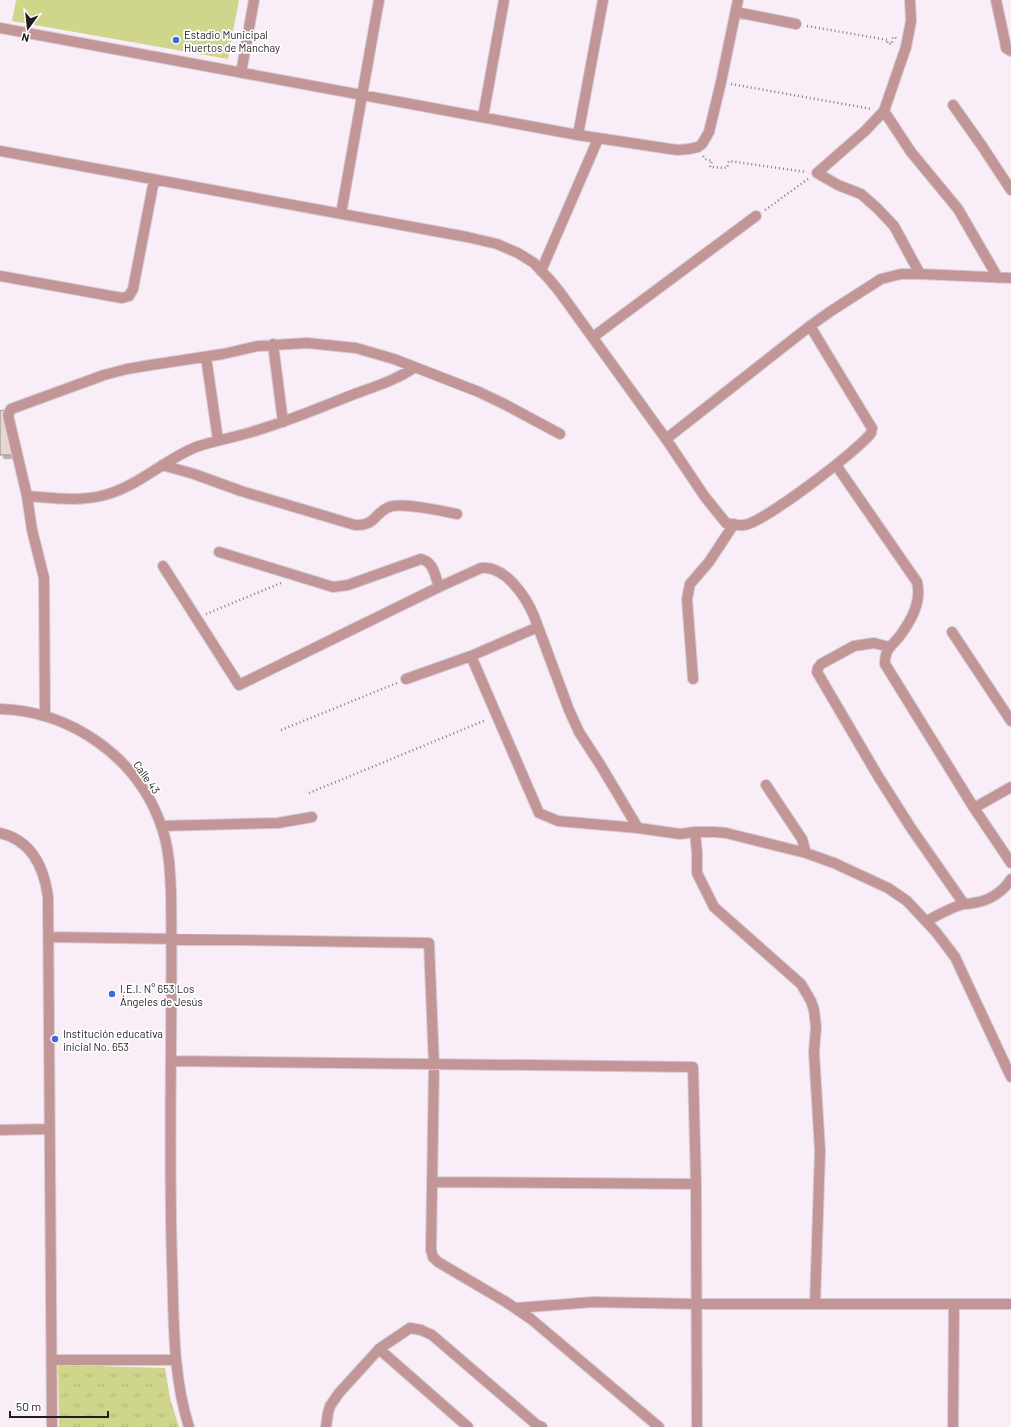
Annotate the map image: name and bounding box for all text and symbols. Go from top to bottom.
north arrow [8,8,48,48]
place label: Estadio Municipal Huertos de Manchay [184,28,280,54]
text: N [20,31,31,45]
marker: Estadio Municipal Huertos de Manchay [171,35,181,45]
street label: Calle 43 [131,758,163,796]
place label: I.E.I. N° 653 Los Ángeles de Jesús [120,982,203,1008]
marker: I.E.I. N° 653 Los Ángeles de Jesús [107,989,117,999]
place label: Institución educativa inicial No. 653 [63,1027,163,1053]
marker: Institución educativa inicial No. 653 [50,1034,60,1044]
scale bar [10,1393,108,1419]
text: 50 m [16,1399,41,1413]

